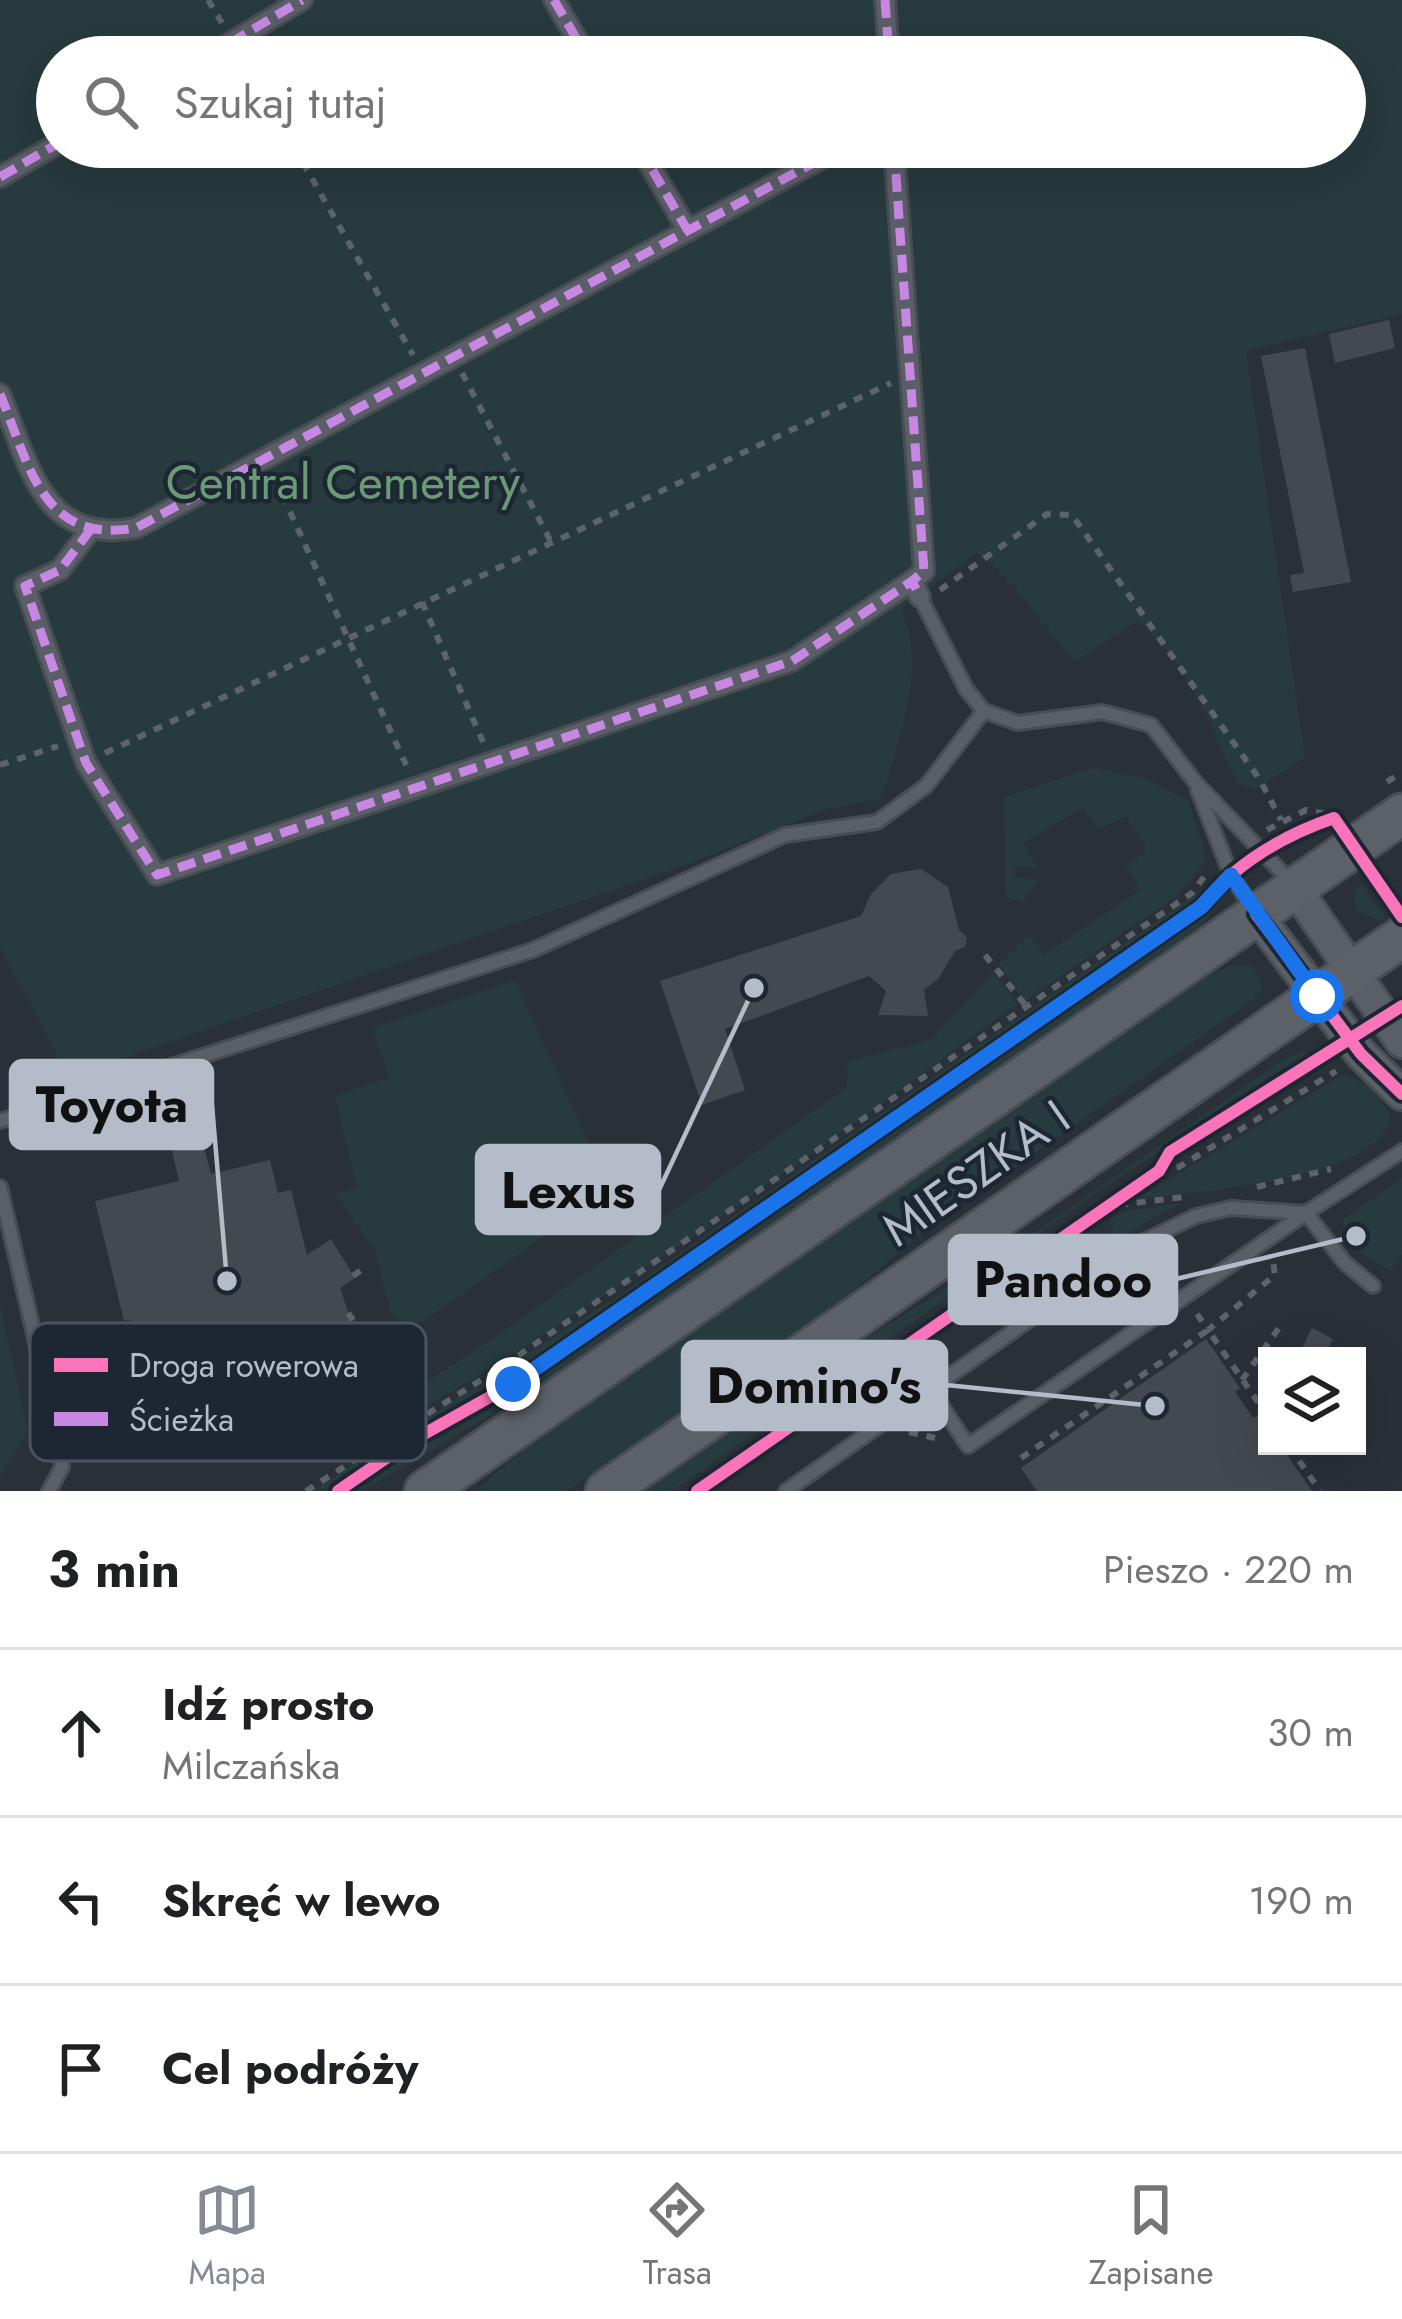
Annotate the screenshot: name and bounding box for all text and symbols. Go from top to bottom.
search box [36,36,1366,168]
icon: search [78,69,144,135]
text: Szukaj tutaj [174,70,387,135]
park label: Central Cemetery [166,448,521,517]
route start [1290,969,1344,1023]
callout: Toyota [11,1061,212,1148]
text: Toyota [36,1067,188,1141]
street label: MIESZKA I [868,1083,1084,1263]
callout: Lexus [477,1146,659,1233]
text: Lexus [501,1153,635,1227]
callout: Pandoo [950,1236,1176,1323]
text: Pandoo [974,1242,1152,1316]
legend [30,1323,426,1461]
text: Droga rowerowa [129,1342,359,1389]
callout: Domino's [683,1342,946,1429]
map controls [1258,1347,1366,1455]
button: layers [1258,1347,1366,1455]
text: Domino's [706,1348,922,1422]
route end [486,1357,540,1411]
text: Ścieżka [129,1396,234,1443]
text: 3 min [48,1532,180,1606]
text: Pieszo · 220 m [1103,1541,1354,1598]
text: Idź prosto [162,1672,375,1737]
icon: ahead [48,1700,114,1766]
text: 30 m [1267,1704,1354,1761]
text: Milczańska [162,1737,340,1794]
icon: left [48,1868,114,1934]
text: Skręć w lewo [162,1868,441,1933]
text: 190 m [1248,1872,1354,1929]
icon: arrive [48,2036,114,2102]
text: Cel podróży [162,2036,418,2101]
tab: Mapa [188,2177,266,2296]
tab: Trasa [643,2177,712,2296]
tab: Zapisane [1089,2177,1214,2296]

